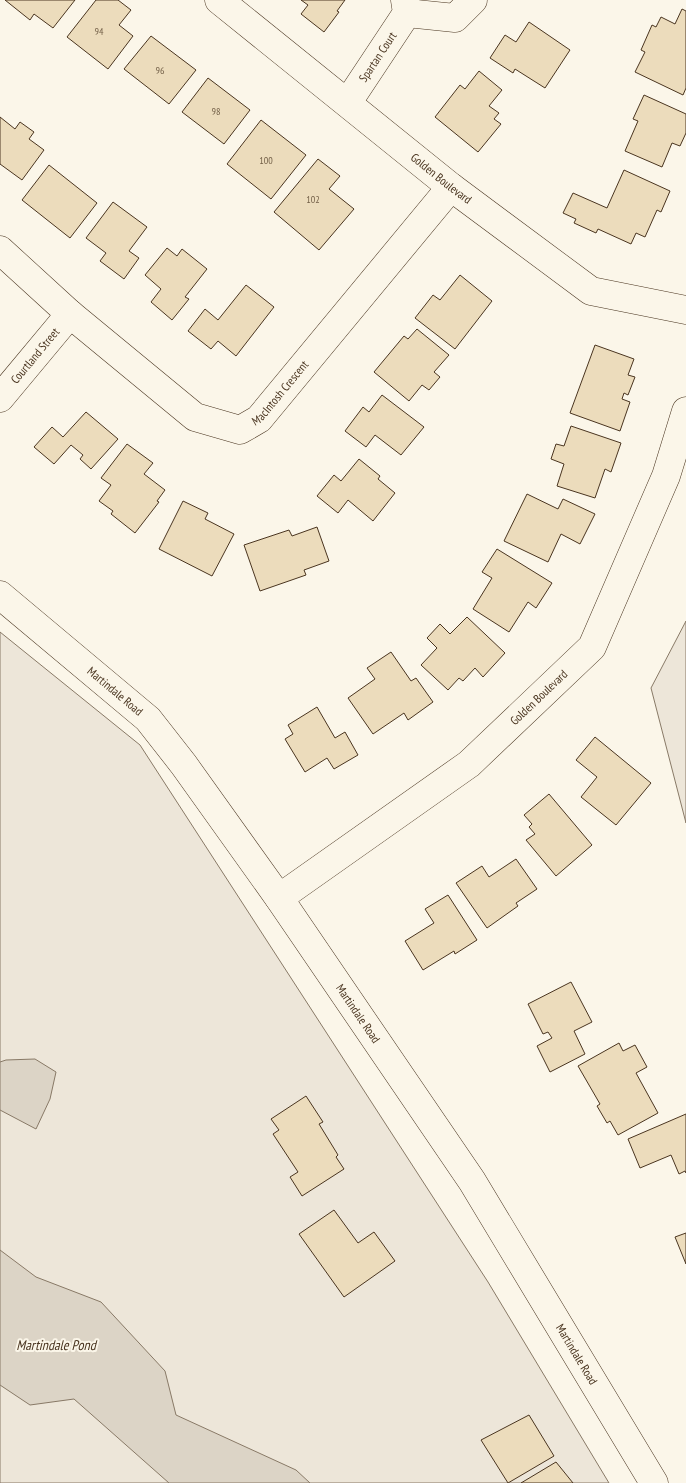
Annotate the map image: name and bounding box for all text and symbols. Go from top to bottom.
house number: 94 [95,25,104,38]
street label: Spartan Court [355,28,400,85]
house number: 96 [156,64,165,77]
house number: 98 [212,105,221,118]
street label: Golden Boulevard [408,150,475,207]
house number: 100 [259,154,273,167]
house number: 102 [306,193,320,206]
street label: Courtland Street [7,324,63,386]
street label: MacIntosh Crescent [249,357,312,428]
street label: Martindale Road [84,663,146,719]
street label: Golden Boulevard [507,666,570,728]
street label: Martindale Road [333,981,384,1046]
street label: Martindale Road [553,1321,601,1387]
water label: Martindale Pond [16,1336,98,1354]

